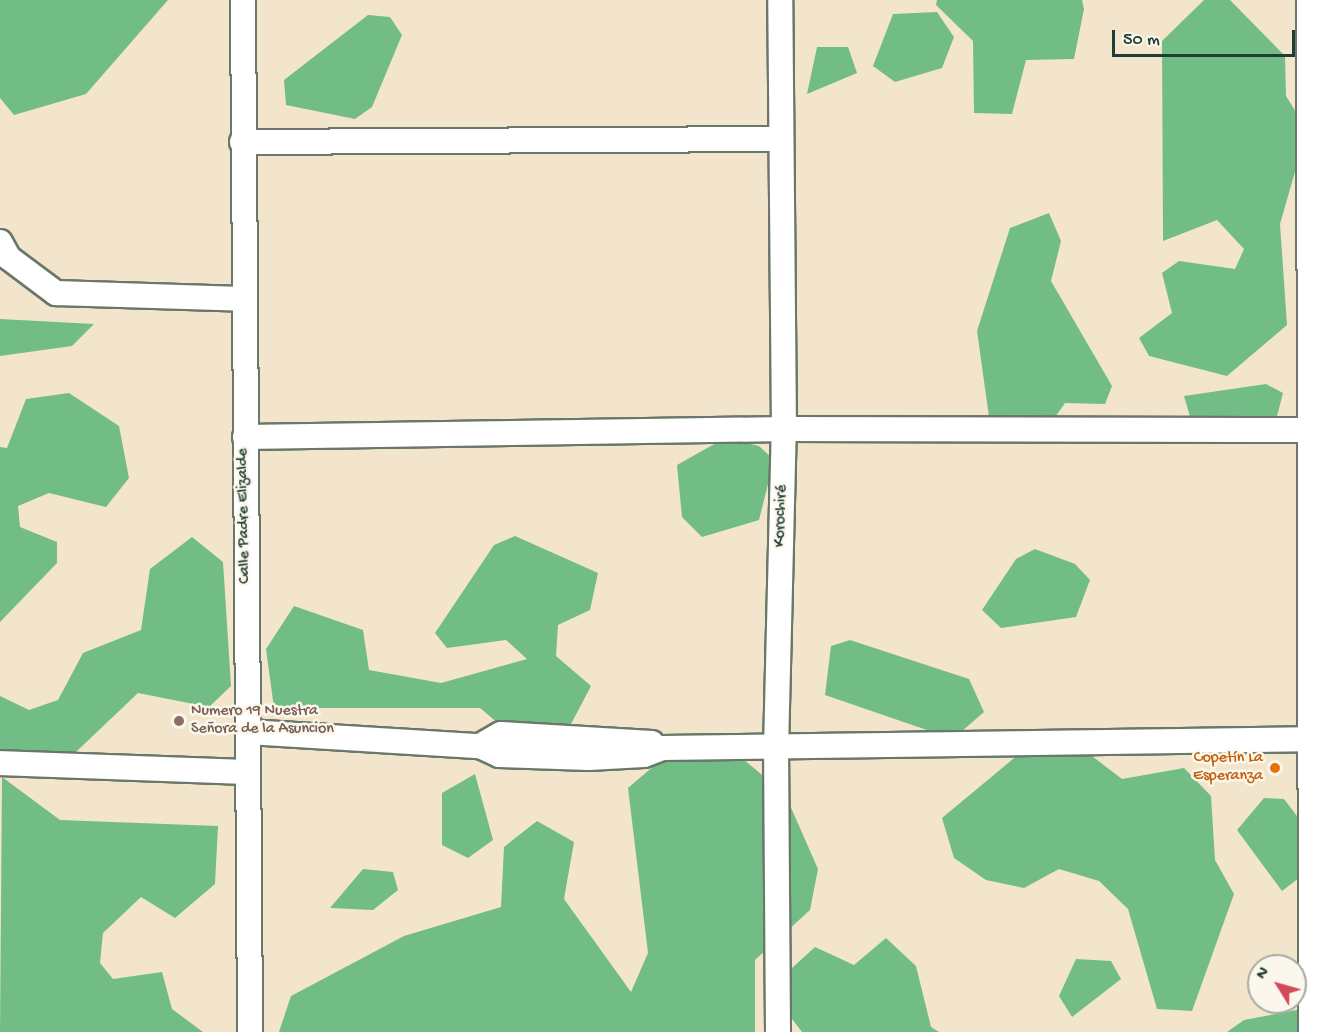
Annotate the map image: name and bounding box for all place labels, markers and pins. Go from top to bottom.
place label: Numero 19 Nuestra Señora de la Asuncion [191,702,334,740]
marker: Numero 19 Nuestra Señora de la Asuncion [172,714,186,728]
place label: Copetín La Esperanza [1193,749,1263,787]
marker: Copetín La Esperanza [1268,761,1282,775]

